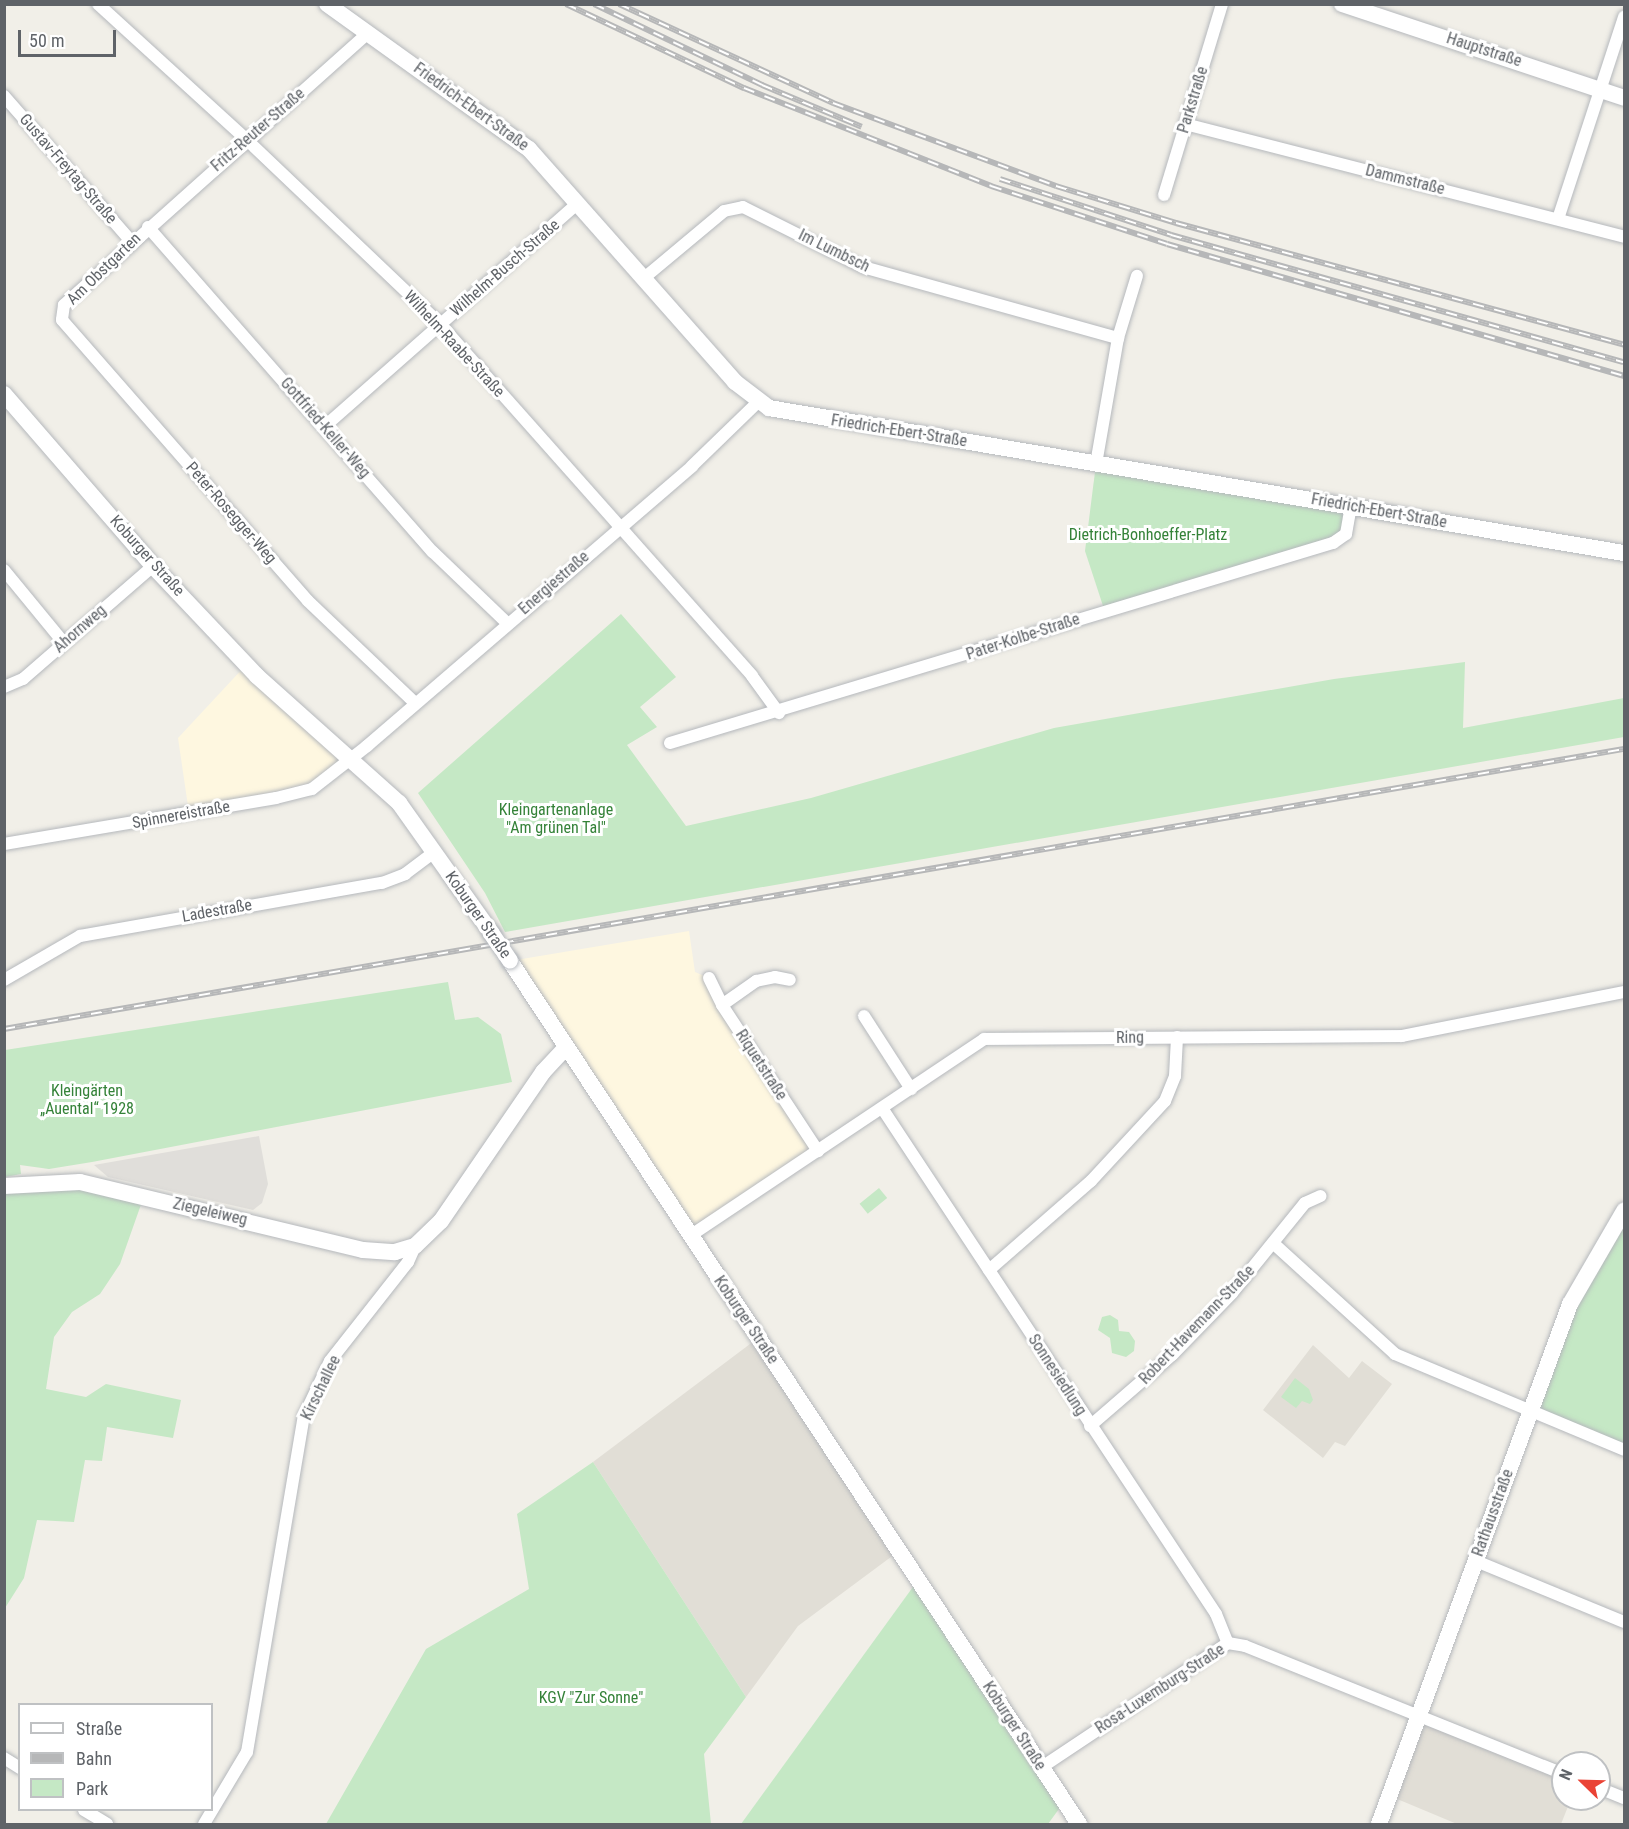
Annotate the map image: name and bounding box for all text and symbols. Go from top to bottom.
scale bar [21,18,118,56]
street label: Hauptstraße [1444,29,1524,71]
text: 50 m [29,30,64,51]
street label: Friedrich-Ebert-Straße [410,59,532,155]
street label: Parkstraße [1174,64,1212,136]
street label: Fritz-Reuter-Straße [207,84,309,176]
street label: Gustav-Freytag-Straße [15,110,121,228]
street label: Dammstraße [1363,161,1447,199]
street label: Wilhelm-Busch-Straße [446,215,564,321]
street label: Im Lumbsch [795,225,873,277]
street label: Am Obstgarten [63,229,145,309]
street label: Wilhelm-Raabe-Straße [400,287,508,401]
street label: Gottfried-Keller-Weg [276,374,374,482]
street label: Friedrich-Ebert-Straße [830,411,968,451]
street label: Peter-Rosegger-Weg [182,458,280,568]
street label: Friedrich-Ebert-Straße [1310,490,1448,532]
street label: Koburger Straße [106,512,188,600]
park label: Dietrich-Bonhoeffer-Platz [1069,525,1227,545]
street label: Energiestraße [515,547,593,619]
street label: Ahornweg [50,601,110,657]
street label: Pater-Kolbe-Straße [964,610,1082,664]
street label: Spinnereistraße [131,797,231,833]
park label: Kleingartenanlage "Am grünen Tal" [499,800,613,838]
street label: Koburger Straße [441,868,515,962]
street label: Ladestraße [180,895,254,927]
street label: Riquetstraße [731,1026,791,1104]
street label: Ring [1116,1028,1144,1048]
park label: Kleingärten „Auental“ 1928 [40,1081,134,1119]
street label: Ziegeleiweg [171,1194,249,1230]
street label: Robert-Havemann-Straße [1135,1262,1259,1388]
street label: Koburger Straße [710,1272,782,1368]
street label: Sonnesiedlung [1024,1331,1090,1419]
street label: Kirschallee [297,1352,345,1424]
street label: Rathausstraße [1468,1467,1518,1559]
street label: Rosa-Luxemburg-Straße [1092,1640,1228,1738]
street label: Koburger Straße [978,1678,1050,1774]
park label: KGV "Zur Sonne" [539,1688,643,1708]
legend [18,1703,213,1811]
text: Straße [76,1718,122,1739]
text: Bahn [76,1748,112,1769]
north arrow [1551,1751,1611,1811]
text: N [1555,1766,1576,1783]
text: Park [76,1778,108,1799]

